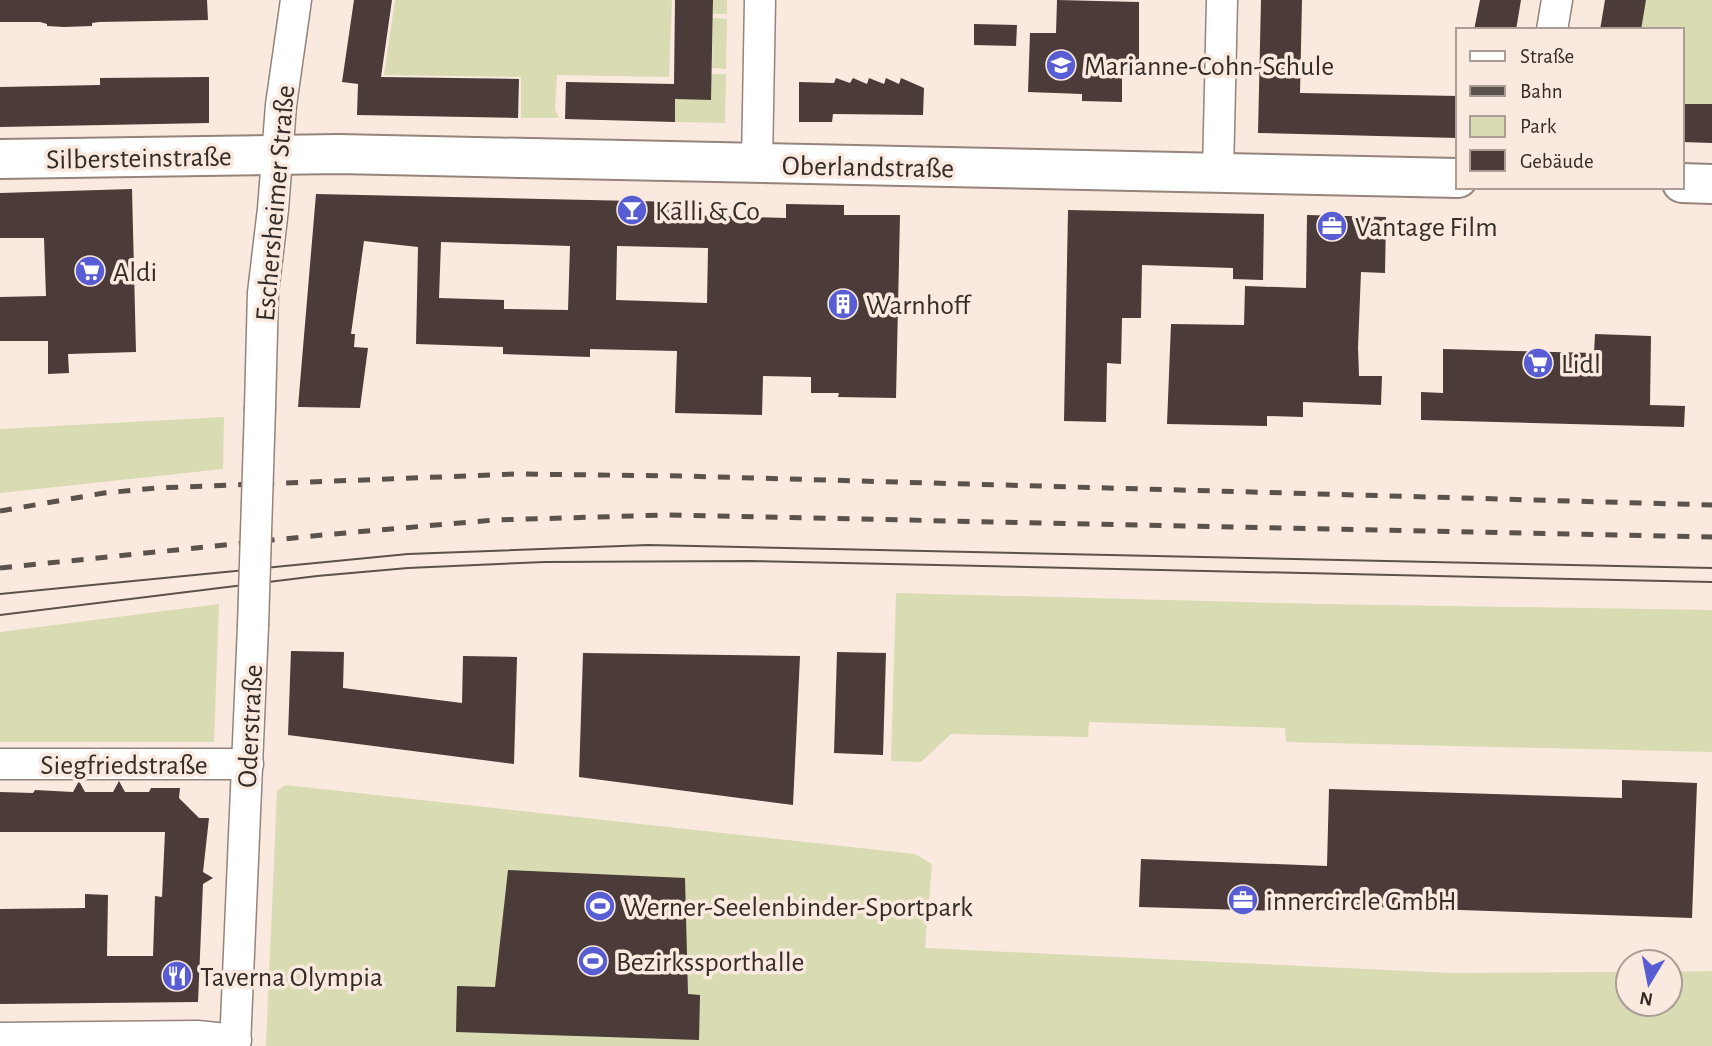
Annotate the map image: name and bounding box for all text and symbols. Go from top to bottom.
legend [1456,28,1684,189]
text: Straße [1520,46,1574,67]
school or university icon: Marianne-Cohn-Schule [1044,48,1078,82]
place label: Marianne-Cohn-Schule [1084,53,1334,81]
text: Bahn [1520,81,1563,102]
street label: Eschersheimer Straße [252,84,300,322]
text: Park [1520,116,1557,137]
street label: Silbersteinstraße [46,143,232,175]
text: Gebäude [1520,151,1594,172]
street label: Oberlandstraße [782,153,954,183]
bar icon: Kalli & Co [615,193,649,227]
place label: Kalli & Co [655,198,760,226]
office icon: Vantage Film [1315,209,1349,243]
place label: Vantage Film [1355,214,1498,242]
supermarket icon: Aldi [73,254,107,288]
place label: Aldi [113,259,157,287]
building icon: Warnhoff [826,287,860,321]
place label: Warnhoff [866,292,972,320]
supermarket icon: Lidl [1521,346,1555,380]
place label: Lidl [1561,351,1601,379]
street label: Oderstraße [234,664,268,789]
street label: Siegfriedstraße [40,752,208,780]
office icon: innercircle GmbH [1226,883,1260,917]
place label: innercircle GmbH [1266,888,1457,916]
sports icon: Werner-Seelenbinder-Sportpark [583,889,617,923]
place label: Werner-Seelenbinder-Sportpark [623,894,973,922]
sports icon: Bezirkssporthalle [576,944,610,978]
north arrow [1614,948,1684,1018]
place label: Bezirkssporthalle [616,949,804,977]
restaurant icon: Taverna Olympia [160,959,194,993]
place label: Taverna Olympia [200,964,383,992]
text: N [1638,988,1654,1009]

